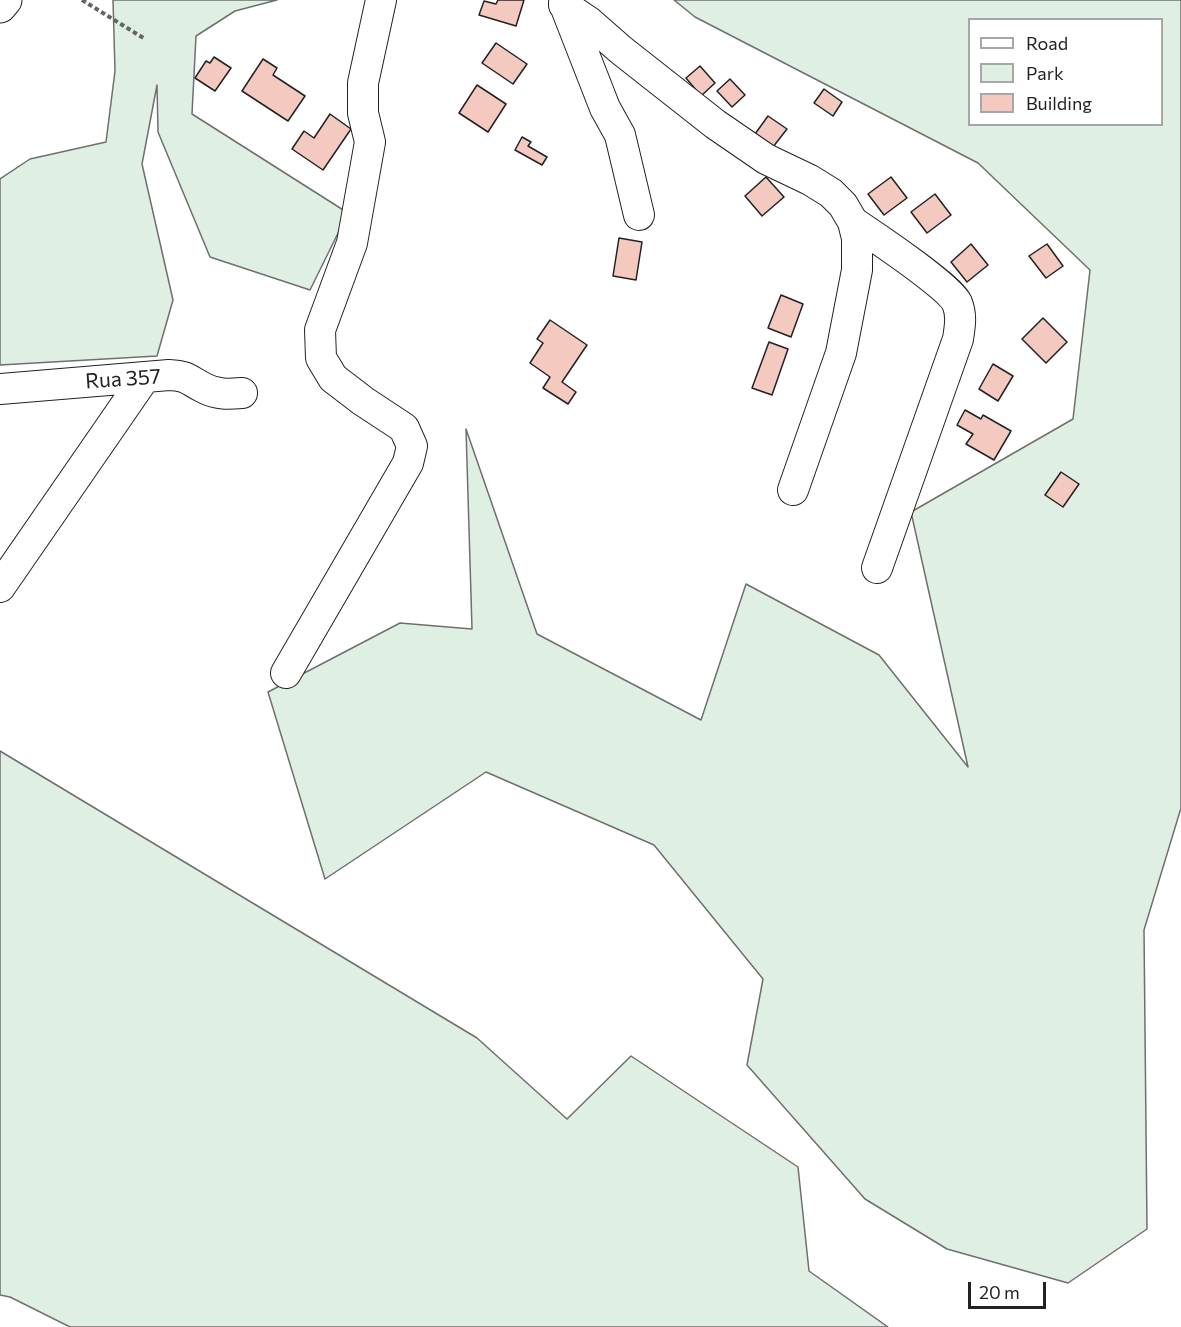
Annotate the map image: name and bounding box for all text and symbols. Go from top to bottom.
legend [968,18,1163,126]
text: Road [1026,32,1068,54]
text: Park [1026,62,1064,84]
text: Building [1026,92,1092,114]
street label: Rua 357 [84,364,162,394]
scale bar [971,1270,1049,1308]
text: 20 m [979,1281,1020,1303]

